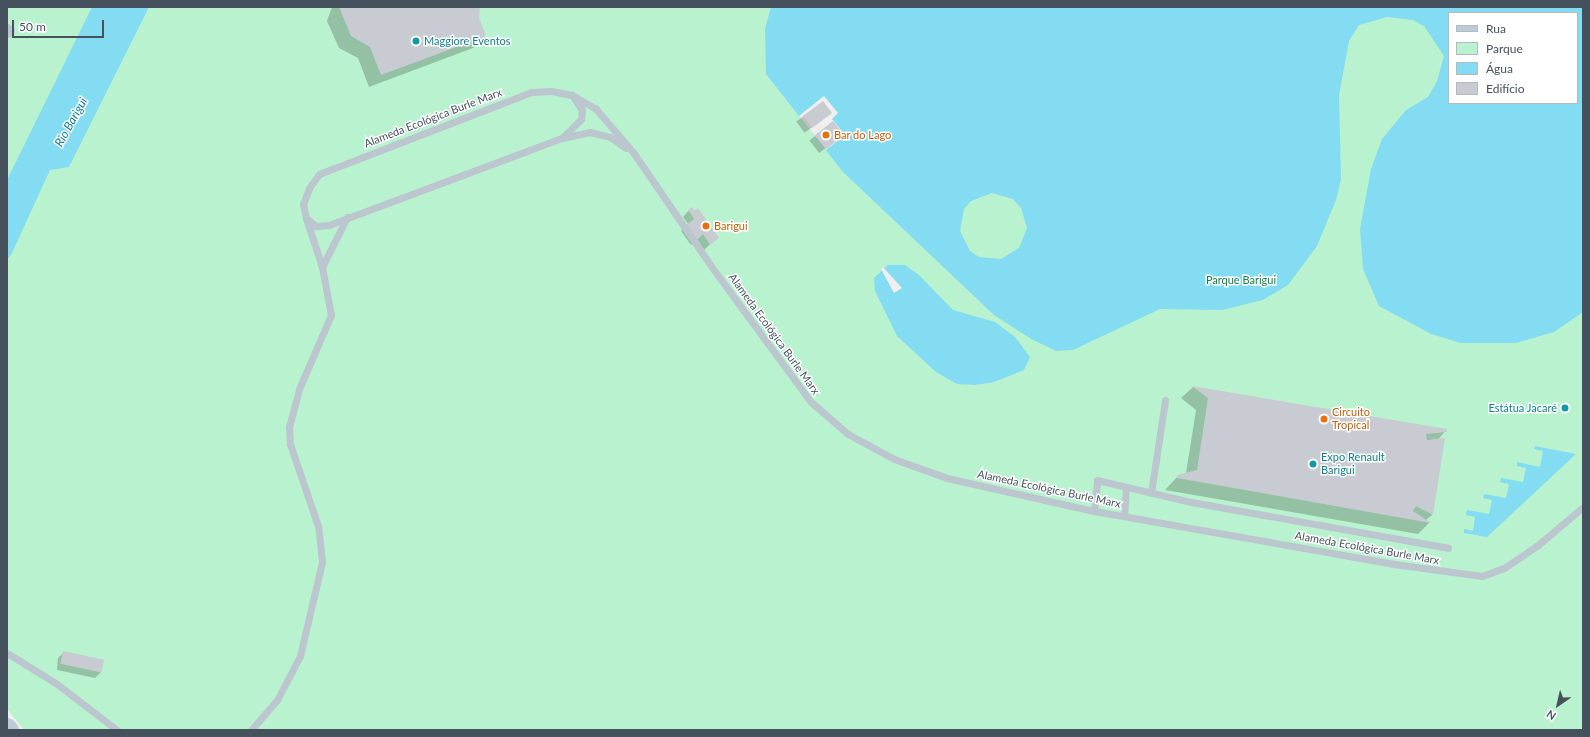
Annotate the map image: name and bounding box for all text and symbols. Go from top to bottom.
scale bar [14,12,106,38]
legend [1448,12,1578,104]
text: 50 m [19,19,46,34]
text: Rua [1486,21,1506,36]
place label: Maggiore Eventos [424,34,511,48]
marker: Maggiore Eventos [411,36,421,46]
text: Parque [1486,41,1523,56]
text: Água [1486,61,1513,76]
text: Edifício [1486,81,1525,96]
street label: Alameda Ecológica Burle Marx [362,86,504,150]
water label: Rio Barigui [52,95,90,149]
place label: Bar do Lago [834,128,892,142]
marker: Bar do Lago [821,130,831,140]
place label: Barigui [714,219,748,233]
marker: Barigui [701,221,711,231]
street label: Alameda Ecológica Burle Marx [726,271,822,397]
park label: Parque Barigui [1206,273,1276,287]
place label: Estátua Jacaré [1488,401,1557,415]
marker: Estátua Jacaré [1560,403,1570,413]
place label: Circuito Tropical [1332,406,1370,432]
marker: Circuito Tropical [1319,414,1329,424]
place label: Expo Renault Barigui [1321,451,1385,477]
marker: Expo Renault Barigui [1308,459,1318,469]
street label: Alameda Ecológica Burle Marx [976,467,1122,511]
street label: Alameda Ecológica Burle Marx [1294,529,1440,567]
north arrow [1538,685,1578,725]
text: N [1544,708,1558,723]

